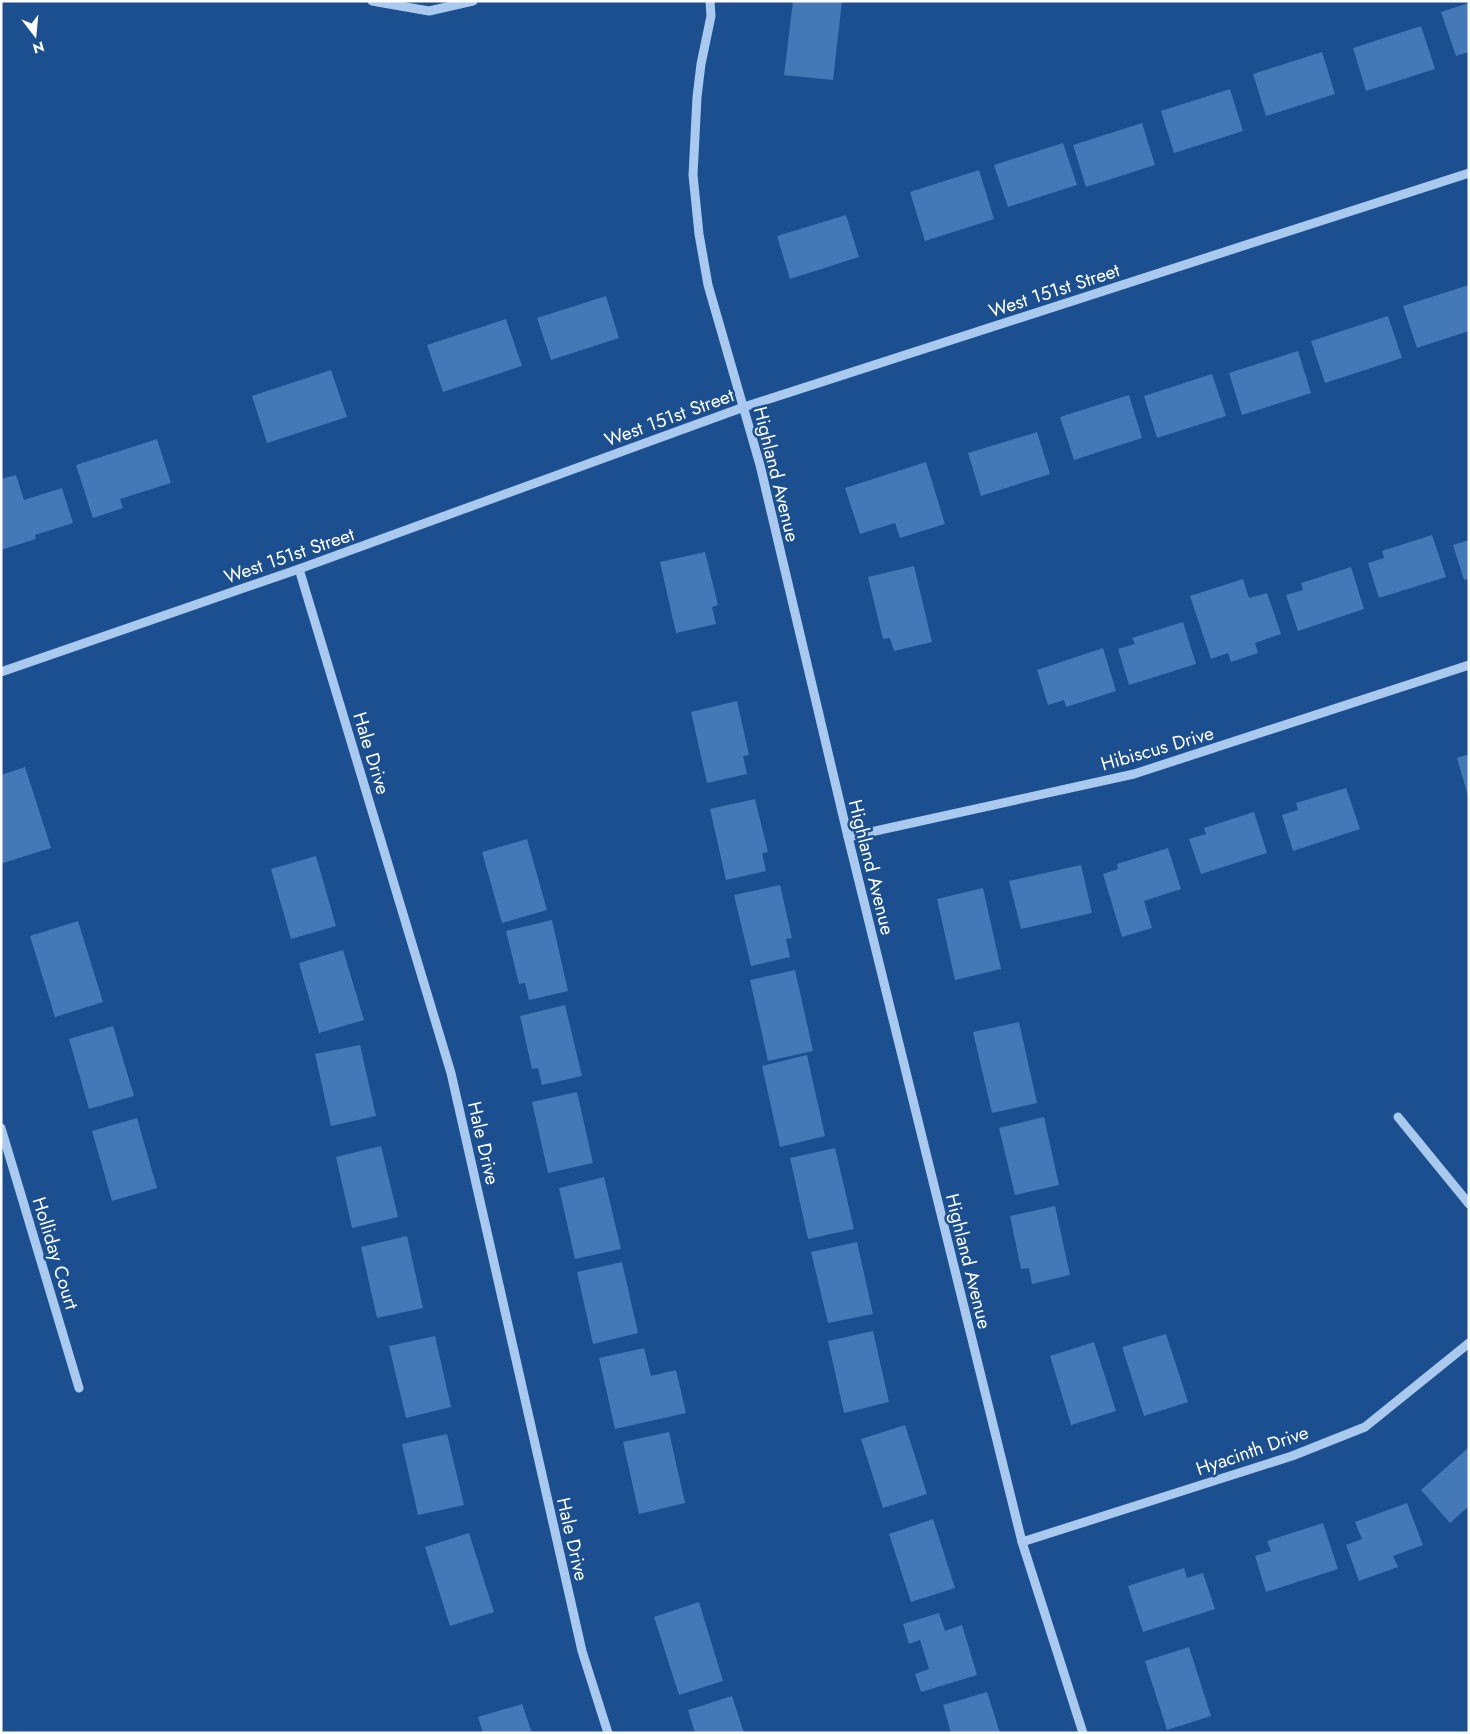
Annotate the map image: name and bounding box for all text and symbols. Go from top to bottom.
north arrow [10,10,60,60]
text: N [30,36,47,59]
street label: West 151st Street [985,256,1123,324]
street label: West 151st Street [601,381,738,453]
street label: Highland Avenue [747,404,806,545]
street label: West 151st Street [220,520,358,590]
street label: Hale Drive [346,709,397,798]
street label: Hibiscus Drive [1097,719,1217,778]
street label: Highland Avenue [842,797,901,938]
street label: Hale Drive [461,1099,506,1188]
street label: Highland Avenue [939,1191,998,1332]
street label: Holliday Court [26,1194,86,1313]
street label: Hyacinth Drive [1192,1419,1312,1482]
street label: Hale Drive [550,1495,595,1584]

